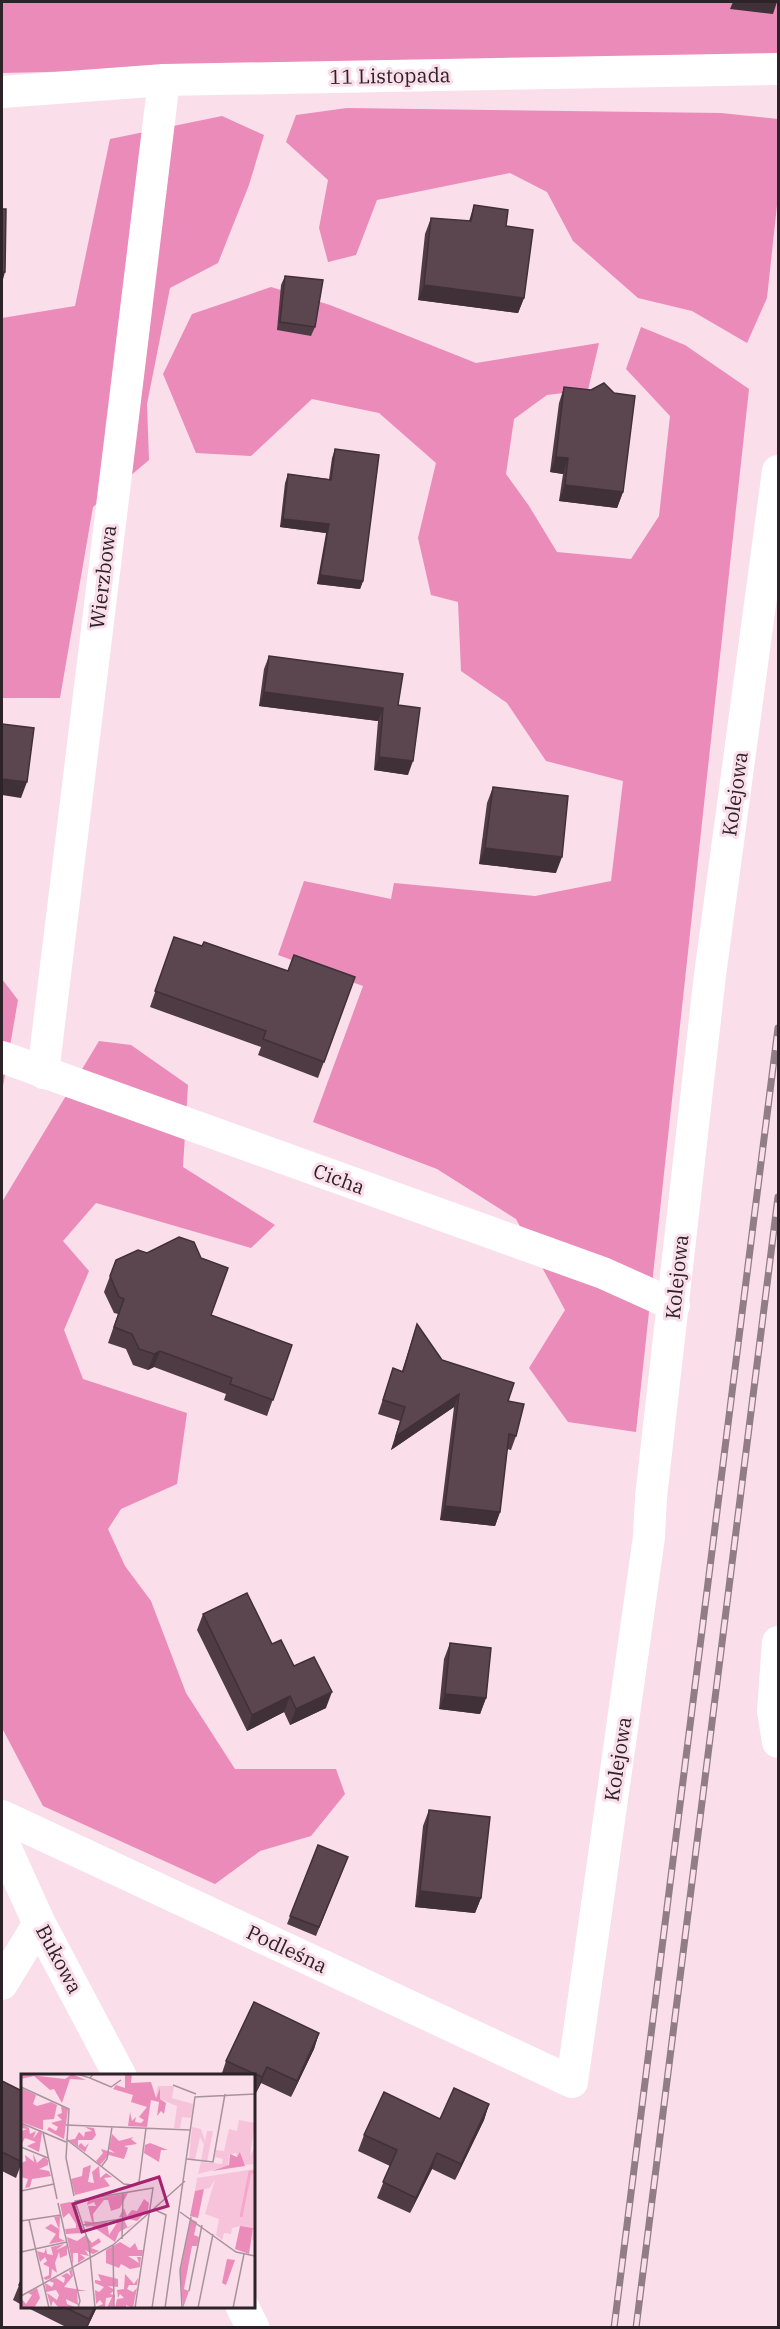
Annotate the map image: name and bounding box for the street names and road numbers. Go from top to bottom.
street label: 11 Listopada [329,61,451,90]
street label: Wierzbowa [83,523,122,631]
street label: Kolejowa [715,750,754,838]
street label: Cicha [310,1157,369,1200]
street label: Kolejowa [659,1233,694,1321]
street label: Kolejowa [598,1715,638,1803]
street label: Podleśna [243,1918,332,1979]
street label: Bukowa [30,1920,89,1998]

